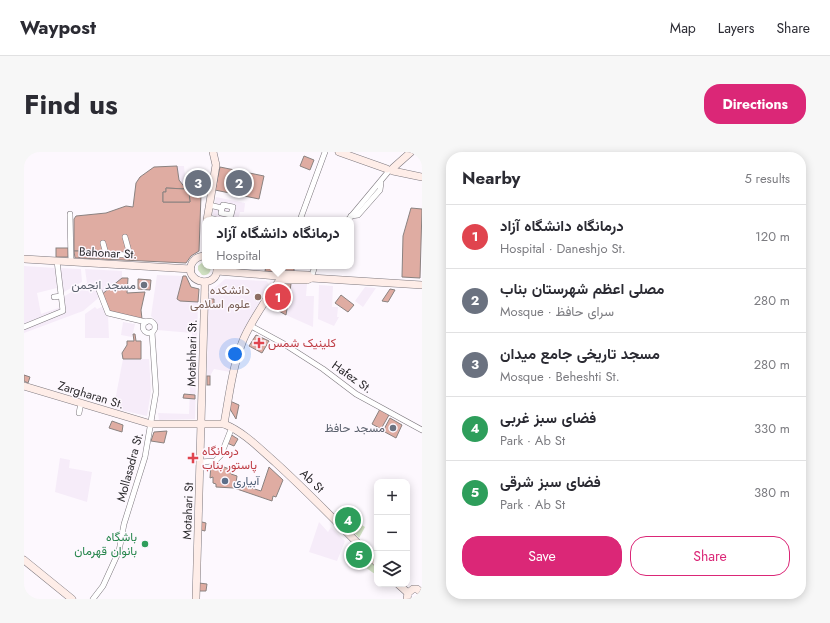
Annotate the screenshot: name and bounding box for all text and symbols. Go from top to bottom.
text: Waypost [20,14,96,41]
text: Map [670,18,696,38]
text: Layers [718,18,754,38]
text: Share [776,18,810,38]
text: Find us [24,84,118,125]
button: Directions [704,84,806,124]
text: Nearby [462,166,520,190]
pin: 3 [185,168,211,198]
pin: 2 [226,168,252,198]
text: 5 results [744,169,790,188]
text: درمانگاه دانشگاه آزاد [500,215,624,237]
popup [202,217,354,269]
text: درمانگاه دانشگاه آزاد [216,222,340,244]
text: 1 [472,227,478,246]
text: 120 m [755,227,790,246]
text: Hospital · Daneshjo St. [500,239,626,258]
street label: Bahonar St. [78,242,138,264]
text: Hospital [216,246,261,265]
place label: مسجد انجمن [71,276,136,294]
text: مصلی اعظم شهرستان بناب [500,278,664,300]
marker: مسجد انجمن [139,280,149,290]
place label: دانشکده علوم اسلامی [190,281,250,313]
pin: 1 [265,282,291,312]
text: 2 [471,291,479,310]
text: 280 m [754,291,790,310]
marker: دانشکده علوم اسلامی [253,292,263,302]
text: Mosque · سرای حافظ [500,302,614,321]
street label: Motahhari St. [182,319,202,387]
place label: کلینیک شمس [268,334,336,352]
marker: کلینیک شمس [253,337,265,349]
text: مسجد تاریخی جامع میدان [500,343,660,365]
your location [225,344,245,364]
text: 3 [471,355,479,374]
text: 280 m [754,355,790,374]
street label: Hafez St. [328,356,376,398]
text: Mosque · Beheshti St. [500,367,620,386]
street label: Zargharan St. [56,376,126,414]
text: فضای سبز غربی [500,407,596,429]
place label: مسجد حافظ [324,419,385,437]
text: 4 [470,419,480,438]
text: 330 m [754,419,790,438]
marker: مسجد حافظ [388,423,398,433]
street label: Mollasadra St. [112,430,148,504]
text: Park · Ab St [500,431,565,450]
place label: درمانگاه پاستور بناب [202,442,257,474]
marker: درمانگاه پاستور بناب [187,452,199,464]
street label: Ab St [296,465,328,497]
text: فضای سبز شرقی [500,471,601,493]
place label: آبیاری [233,472,261,490]
marker: آبیاری [220,476,230,486]
map controls [374,479,410,587]
button: + [374,479,410,515]
street label: Motahari St [178,482,198,540]
text: 5 [471,483,479,502]
text: 380 m [754,483,790,502]
text: Park · Ab St [500,495,565,514]
pin: 4 [335,505,361,535]
button: − [374,515,410,551]
place label: باشگاه بانوان قهرمان [74,528,137,560]
button: Save [462,536,622,576]
button: Share [630,536,790,576]
marker: باشگاه بانوان قهرمان [140,539,150,549]
pin: 5 [346,540,372,570]
button: layers [374,551,410,587]

